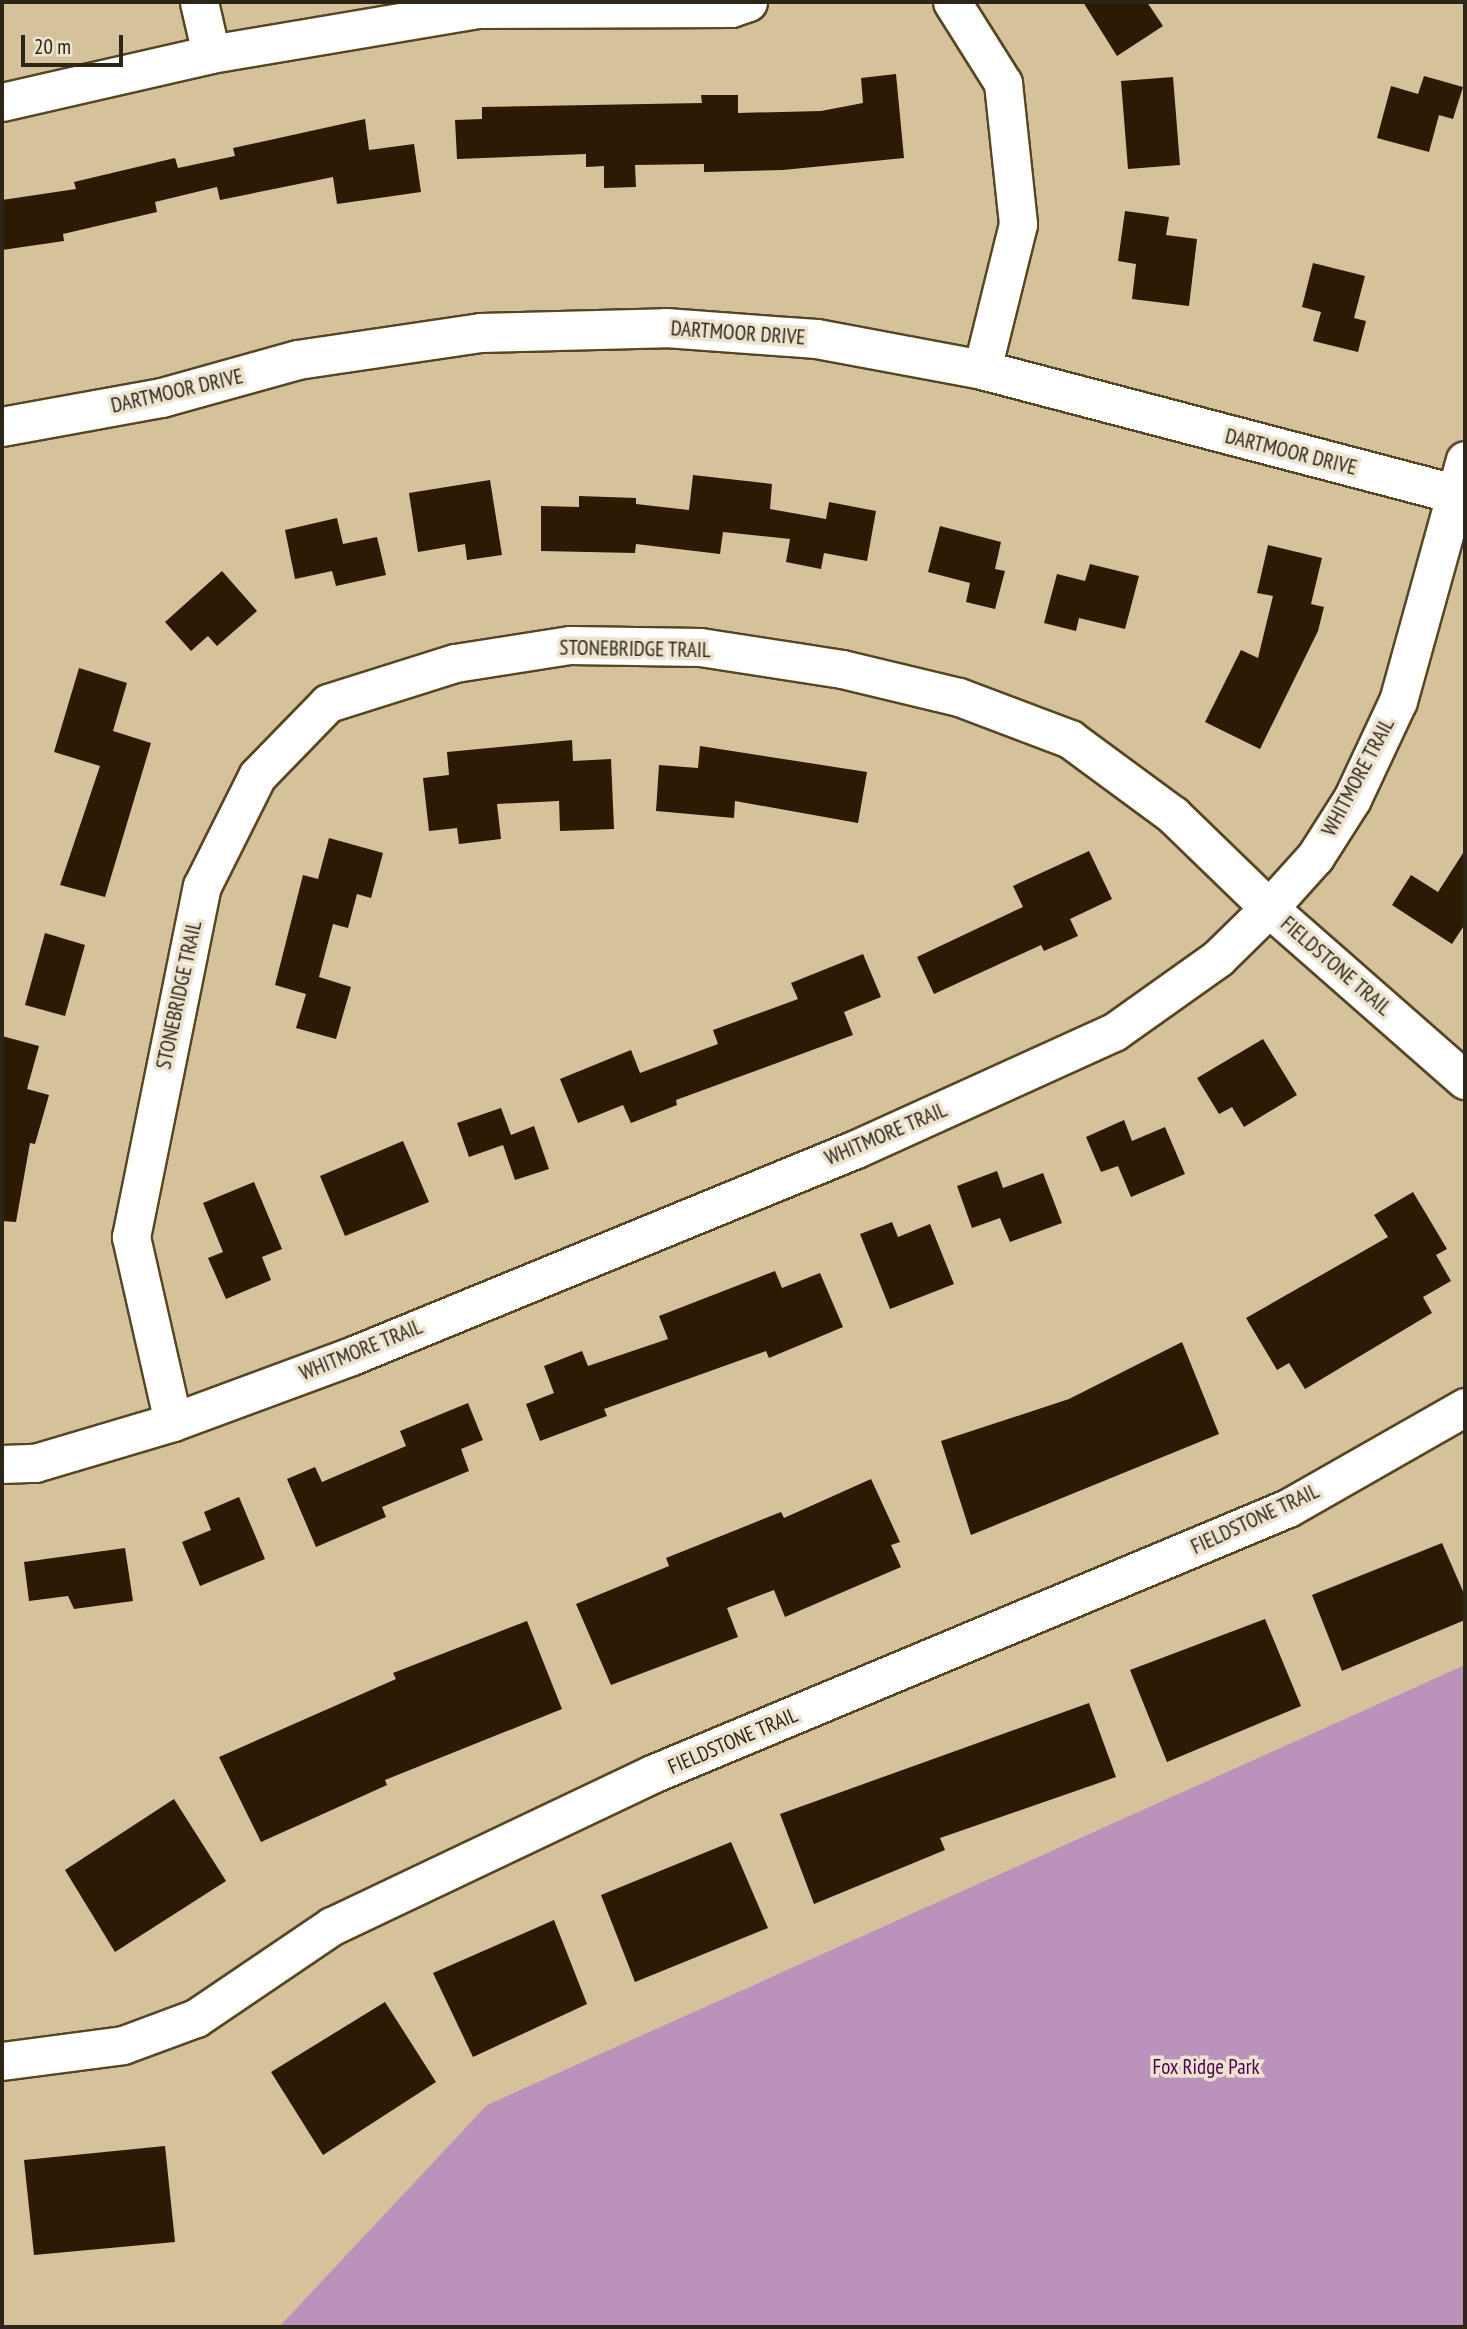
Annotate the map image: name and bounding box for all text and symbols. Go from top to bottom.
scale bar [24,21,126,65]
text: 20 m [34,33,71,60]
street label: DARTMOOR DRIVE [670,316,806,350]
street label: DARTMOOR DRIVE [109,364,245,418]
street label: DARTMOOR DRIVE [1223,423,1359,481]
street label: STONEBRIDGE TRAIL [559,635,711,663]
street label: WHITMORE TRAIL [1316,713,1400,841]
street label: FIELDSTONE TRAIL [1275,911,1397,1021]
street label: STONEBRIDGE TRAIL [151,918,207,1072]
street label: WHITMORE TRAIL [821,1097,951,1171]
street label: WHITMORE TRAIL [296,1314,426,1386]
street label: FIELDSTONE TRAIL [1187,1478,1323,1560]
street label: FIELDSTONE TRAIL [664,1702,802,1780]
park label: Fox Ridge Park [1152,2054,1260,2080]

